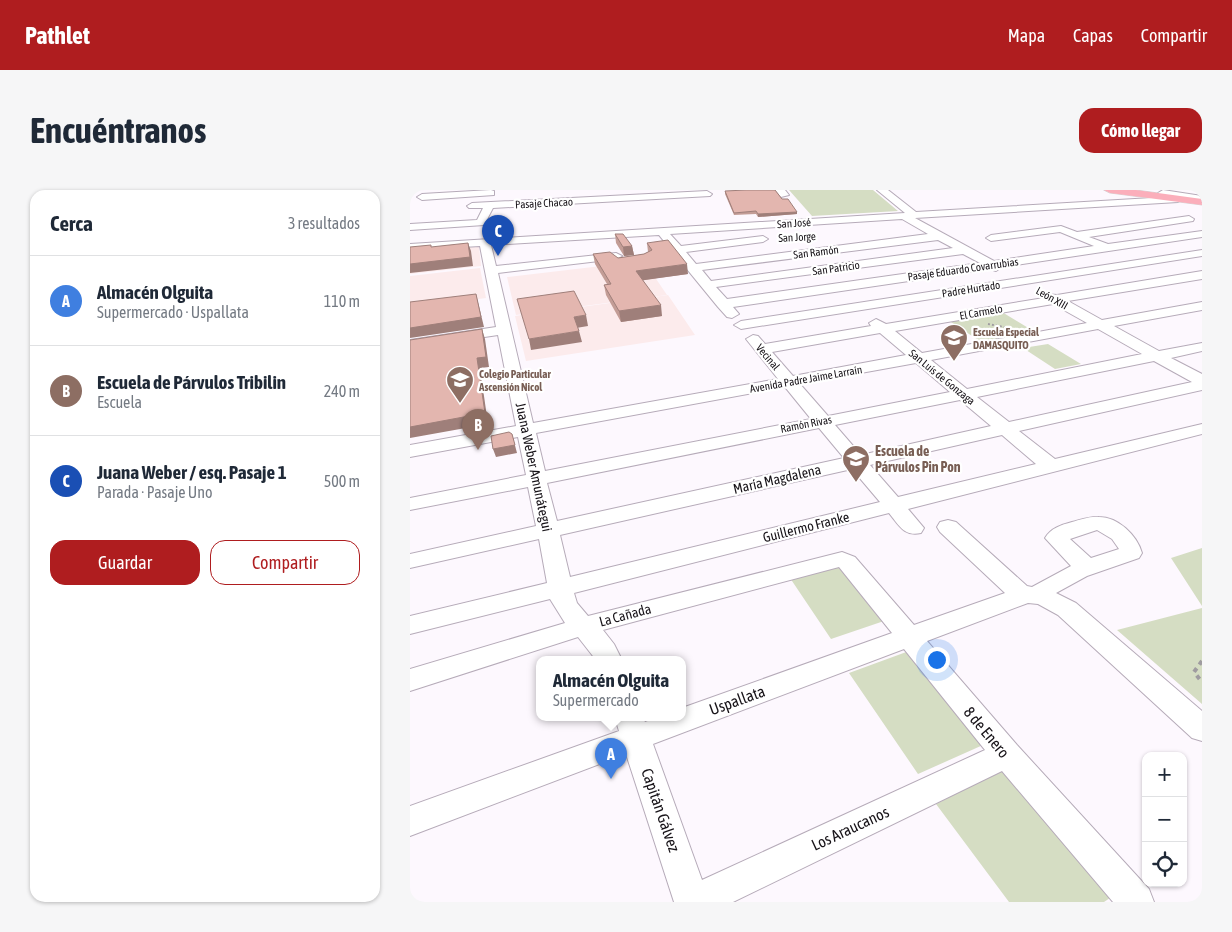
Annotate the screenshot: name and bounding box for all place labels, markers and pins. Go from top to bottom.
pin: C [482,215,514,256]
school or university icon: Escuela Especial DAMASQUITO [939,323,969,362]
place label: Escuela Especial DAMASQUITO [973,326,1040,351]
school or university icon: Colegio Particular Ascensión Nicol [445,365,475,404]
place label: Colegio Particular Ascensión Nicol [478,368,551,393]
pin: B [462,409,494,450]
place label: Escuela de Párvulos Pin Pon [875,443,961,475]
school or university icon: Escuela de Párvulos Pin Pon [841,444,871,483]
pin: A [595,738,627,779]

